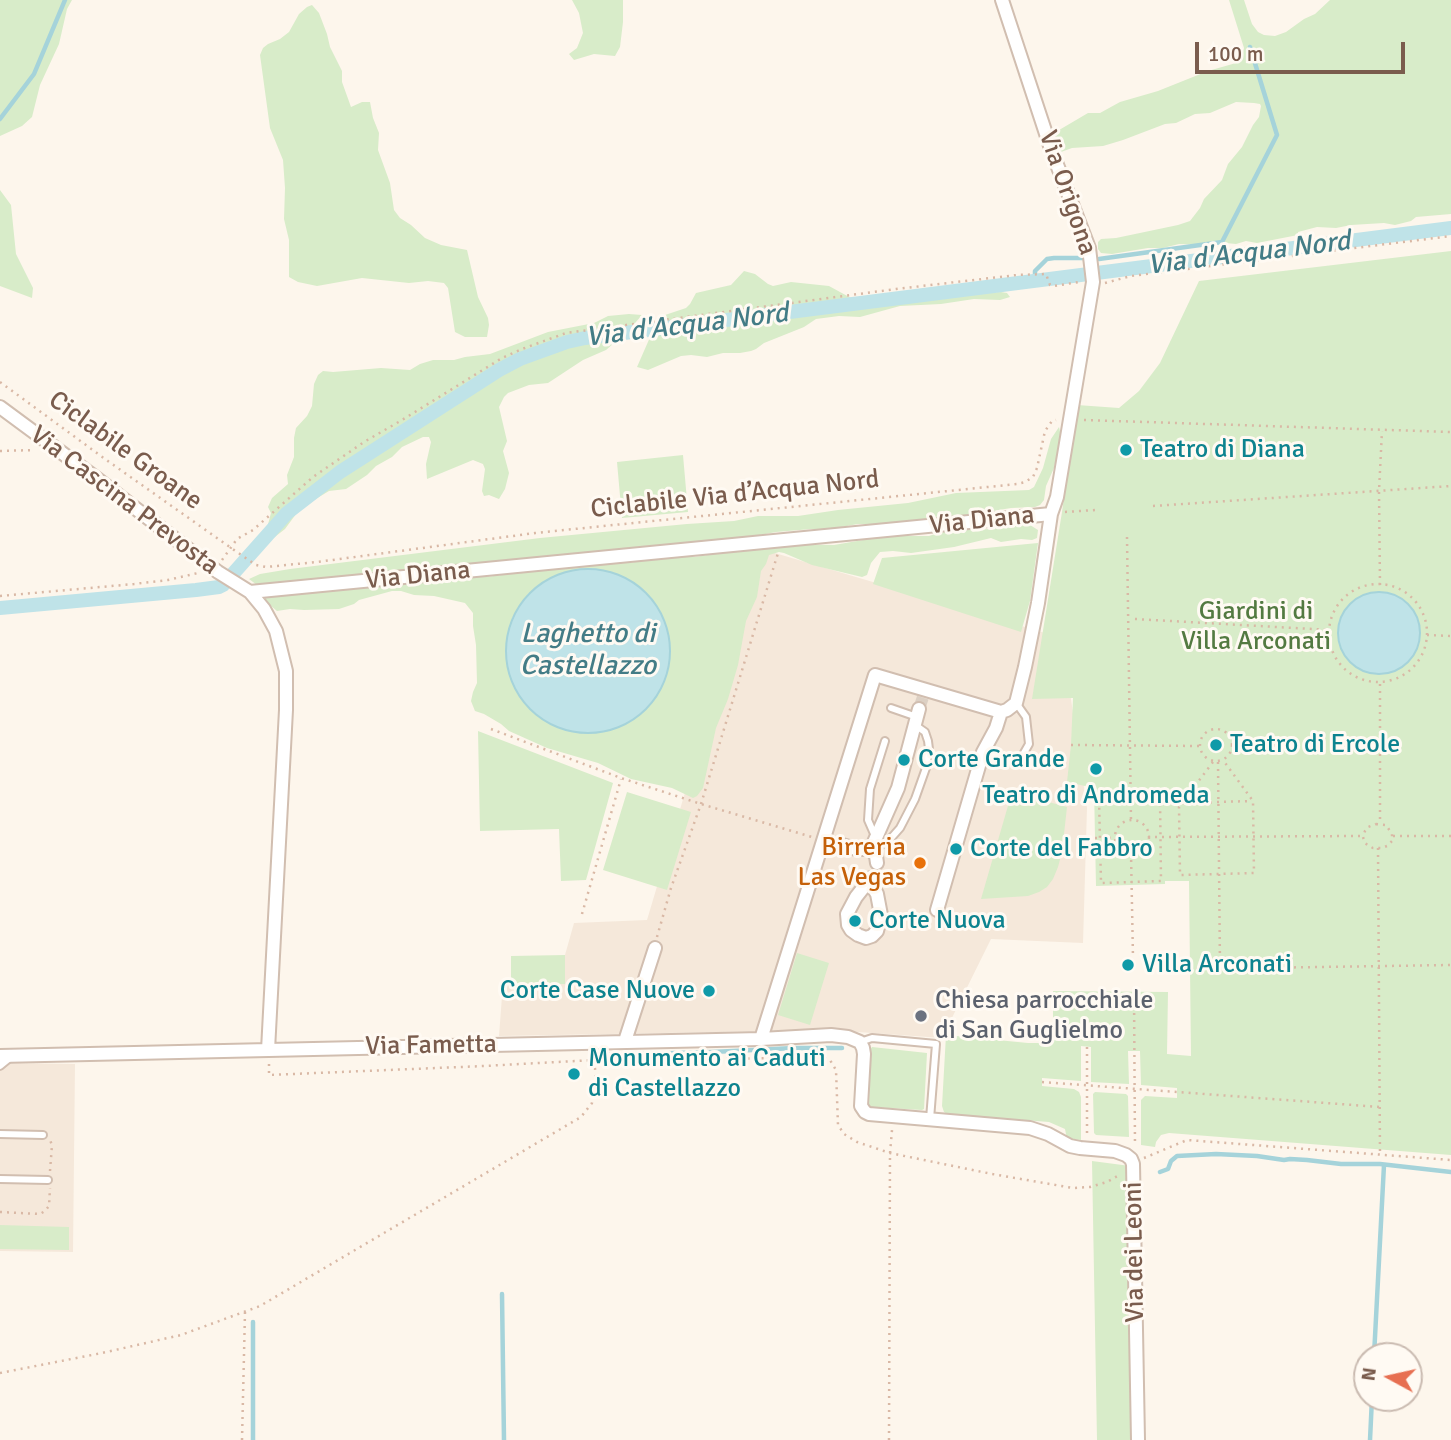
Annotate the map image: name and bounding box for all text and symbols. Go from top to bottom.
scale bar [1199,28,1409,72]
text: 100 m [1208,41,1263,67]
street label: Via Origona [1031,127,1103,259]
water label: Via d'Acqua Nord [1146,225,1352,283]
water label: Via d'Acqua Nord [584,297,790,355]
street label: Ciclabile Groane [42,385,208,517]
street label: Via Cascina Prevosta [23,420,225,582]
place label: Teatro di Diana [1140,434,1305,466]
marker: Teatro di Diana [1118,442,1134,458]
street label: Ciclabile Via d’Acqua Nord [589,464,881,526]
street label: Via Diana [928,500,1036,542]
street label: Via Diana [364,555,472,597]
park label: Giardini di Villa Arconati [1181,596,1331,658]
water label: Laghetto di Castellazzo [520,618,656,684]
place label: Teatro di Ercole [1230,729,1400,761]
marker: Teatro di Ercole [1208,737,1224,753]
place label: Corte Grande [918,744,1065,776]
marker: Corte Grande [896,752,912,768]
marker: Teatro di Andromeda [1088,761,1104,777]
place label: Teatro di Andromeda [982,780,1210,812]
place label: Birreria Las Vegas [797,832,906,894]
place label: Corte del Fabbro [970,833,1153,865]
marker: Corte del Fabbro [948,841,964,857]
marker: Birreria Las Vegas [912,855,928,871]
place label: Corte Nuova [869,905,1006,937]
marker: Corte Nuova [847,913,863,929]
place label: Villa Arconati [1142,949,1292,981]
marker: Villa Arconati [1120,957,1136,973]
place label: Corte Case Nuove [500,975,695,1007]
marker: Corte Case Nuove [701,983,717,999]
place label: Chiesa parrocchiale di San Guglielmo [935,985,1153,1046]
marker: Chiesa parrocchiale di San Guglielmo [913,1008,929,1024]
street label: Via Fametta [365,1029,497,1063]
place label: Monumento ai Caduti di Castellazzo [588,1043,826,1104]
marker: Monumento ai Caduti di Castellazzo [566,1066,582,1082]
street label: Via dei Leoni [1118,1181,1152,1323]
north arrow [1353,1342,1423,1412]
text: N [1356,1366,1382,1383]

